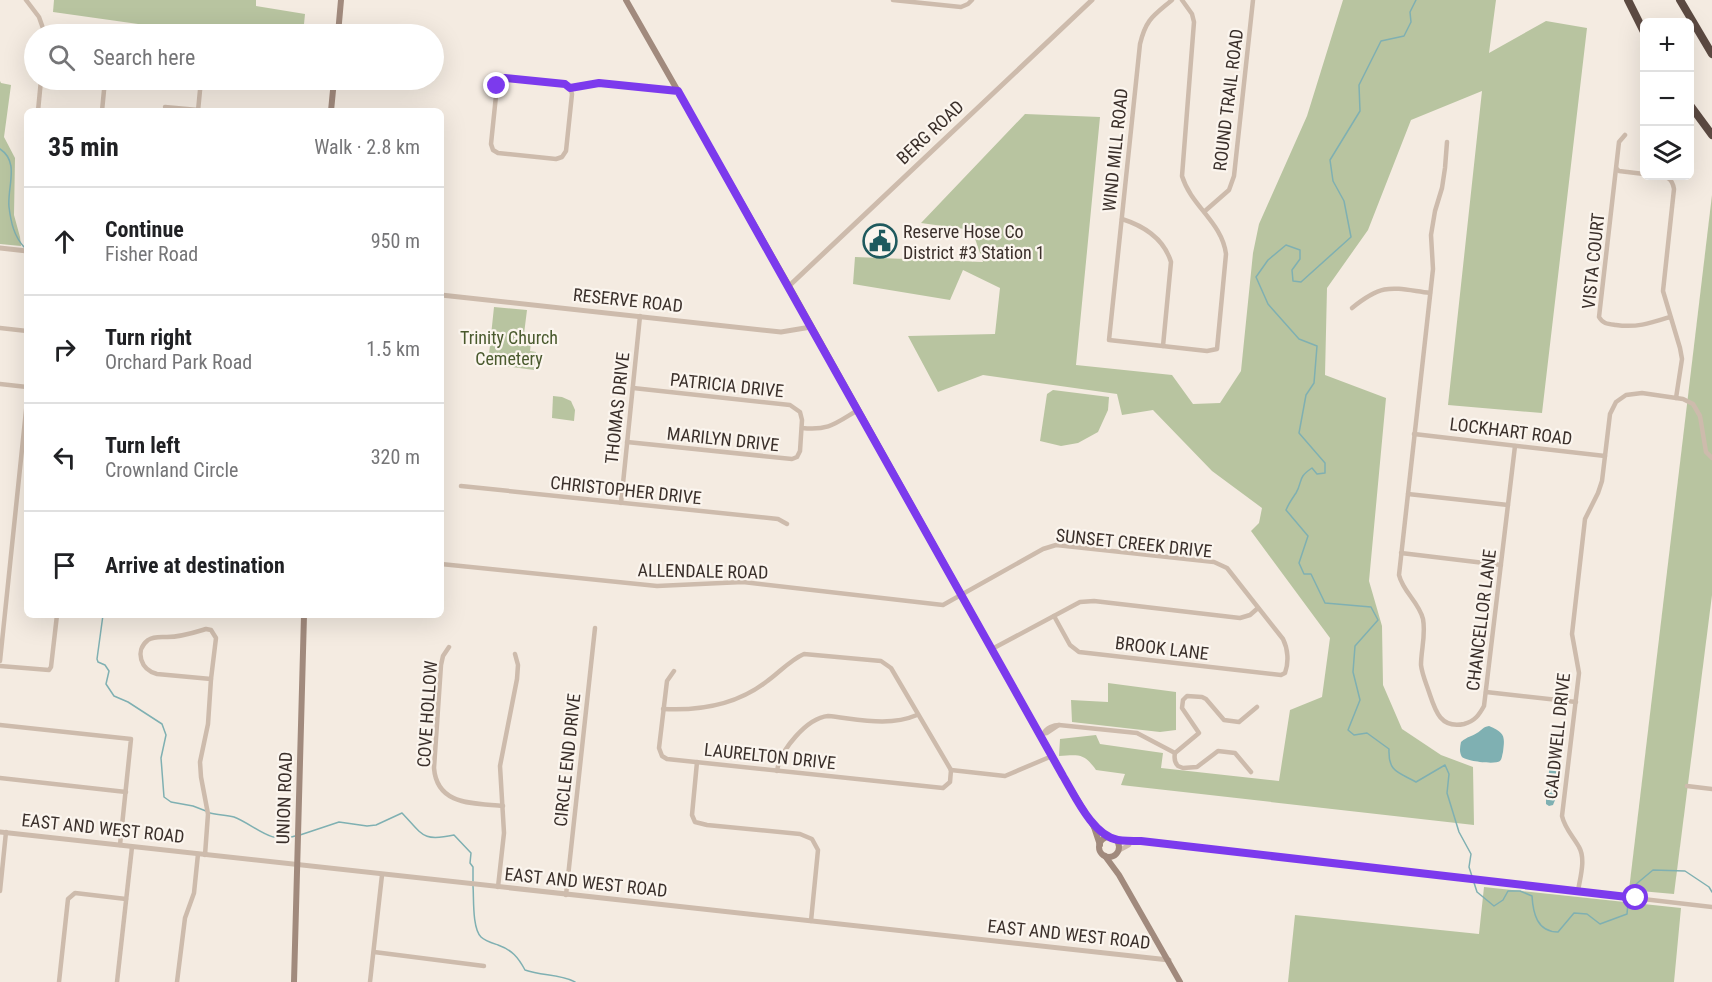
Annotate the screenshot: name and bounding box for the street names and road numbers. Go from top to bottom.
street label: ROUND TRAIL ROAD [1209,28,1247,172]
street label: WIND MILL ROAD [1098,87,1132,213]
street label: BERG ROAD [892,96,968,168]
street label: VISTA COURT [1578,212,1608,310]
street label: RESERVE ROAD [572,284,684,316]
street label: THOMAS DRIVE [601,351,633,465]
street label: PATRICIA DRIVE [669,369,785,401]
street label: LOCKHART ROAD [1448,413,1574,449]
street label: MARILYN DRIVE [666,423,780,455]
street label: CHRISTOPHER DRIVE [549,472,703,508]
street label: SUNSET CREEK DRIVE [1055,524,1213,562]
street label: CHANCELLOR LANE [1462,548,1500,692]
street label: ALLENDALE ROAD [638,559,768,583]
street label: BROOK LANE [1114,632,1210,664]
street label: COVE HOLLOW [413,660,441,768]
street label: CALDWELL DRIVE [1540,672,1574,800]
street label: CIRCLE END DRIVE [550,692,584,828]
street label: LAURELTON DRIVE [703,739,837,773]
street label: UNION ROAD [272,751,296,845]
street label: EAST AND WEST ROAD [20,809,186,847]
street label: EAST AND WEST ROAD [503,863,669,901]
street label: EAST AND WEST ROAD [986,915,1152,953]

